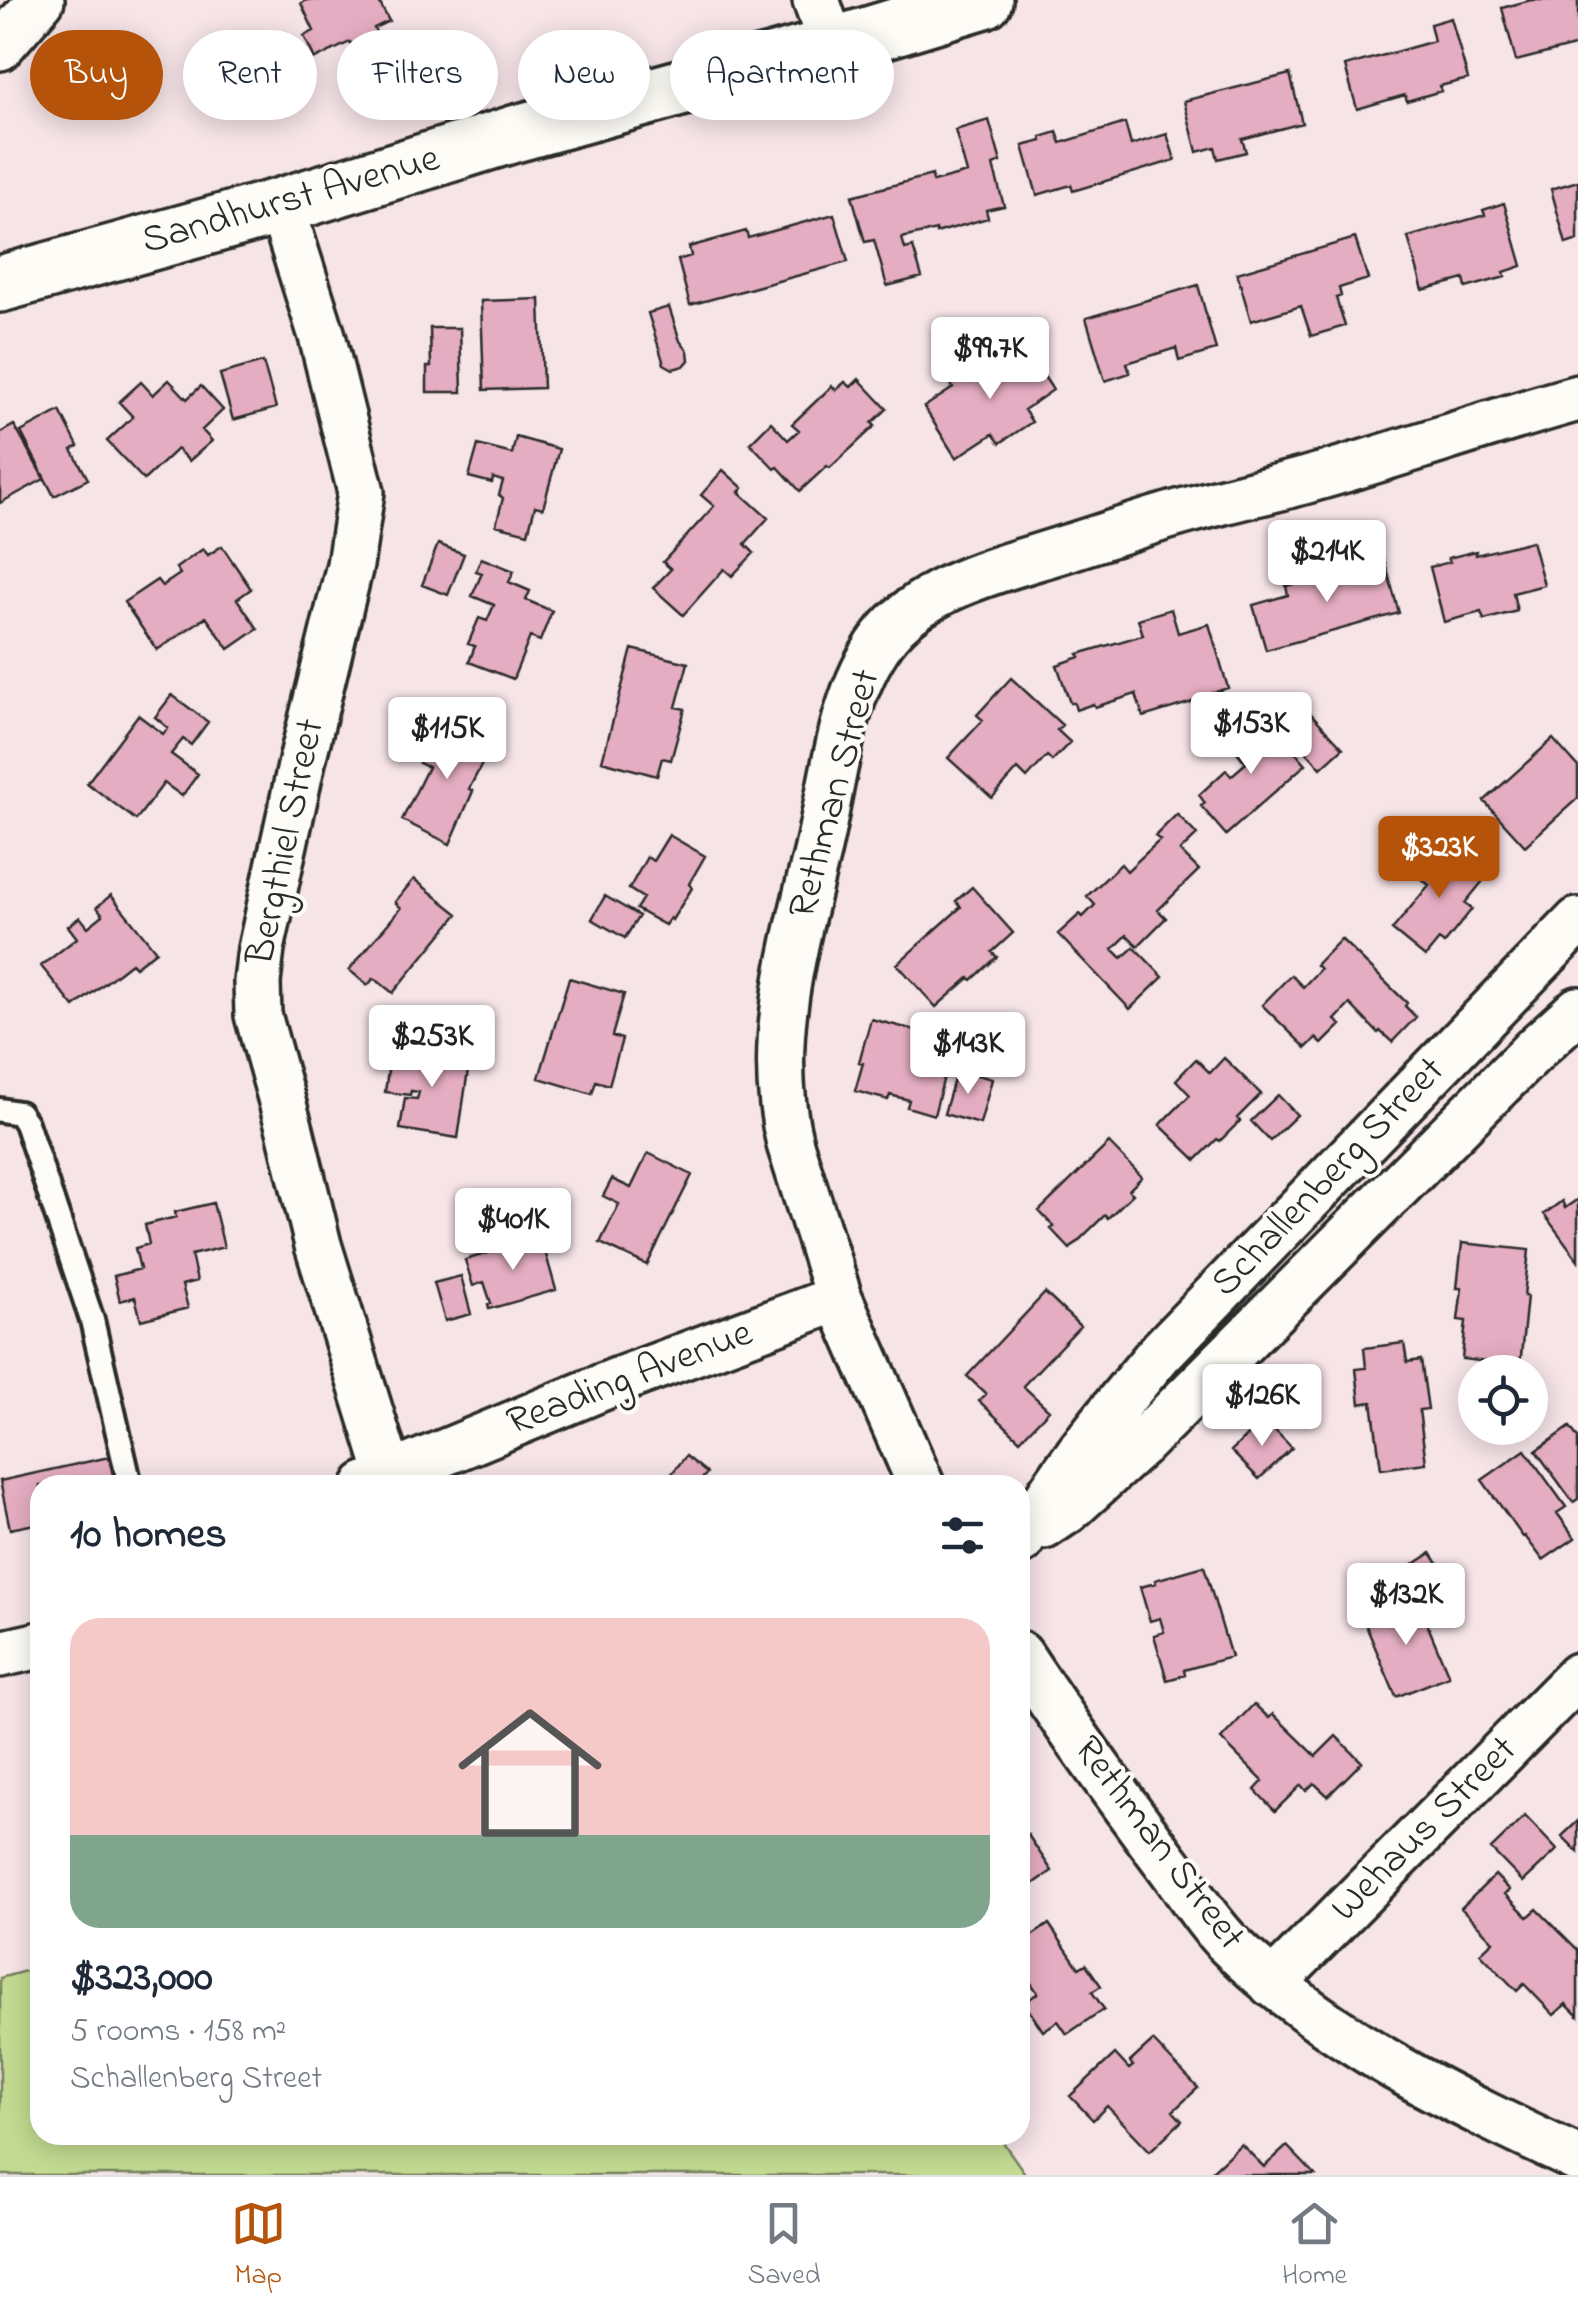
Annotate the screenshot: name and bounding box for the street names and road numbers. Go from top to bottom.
street label: Sandhurst Avenue [135,130,447,272]
street label: Rethman Street [774,663,898,925]
street label: Bergthiel Street [232,713,342,972]
street label: Schallenberg Street [1198,1044,1460,1312]
street label: Reading Avenue [499,1305,761,1453]
street label: Wehaus Street [1318,1723,1532,1937]
street label: Rethman Street [1058,1724,1258,1964]

